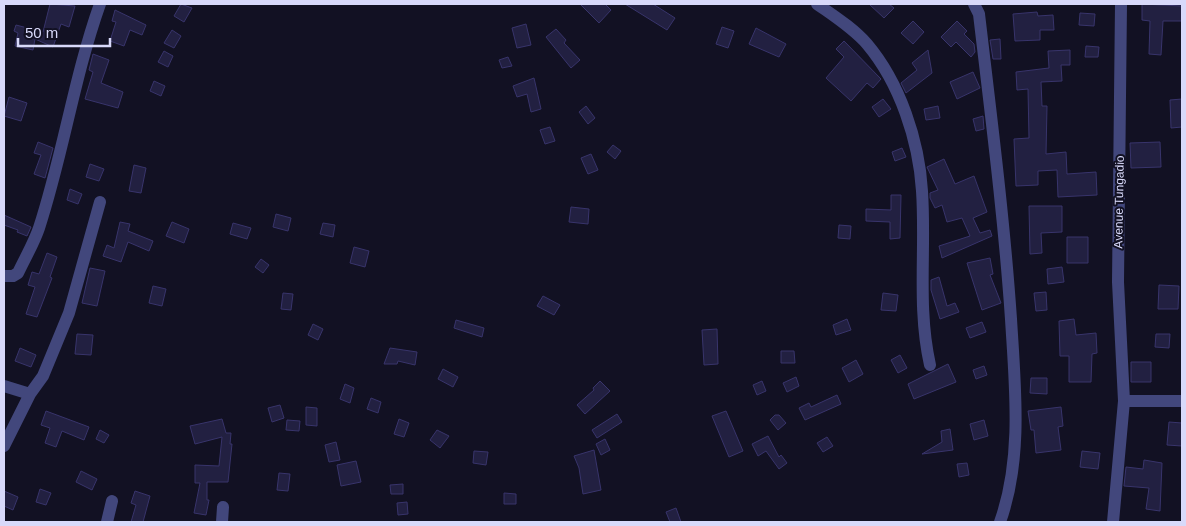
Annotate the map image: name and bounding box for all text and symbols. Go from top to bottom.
scale bar [18,15,110,47]
text: 50 m [25,24,58,41]
street label: Avenue Tungadio [1111,155,1127,249]

